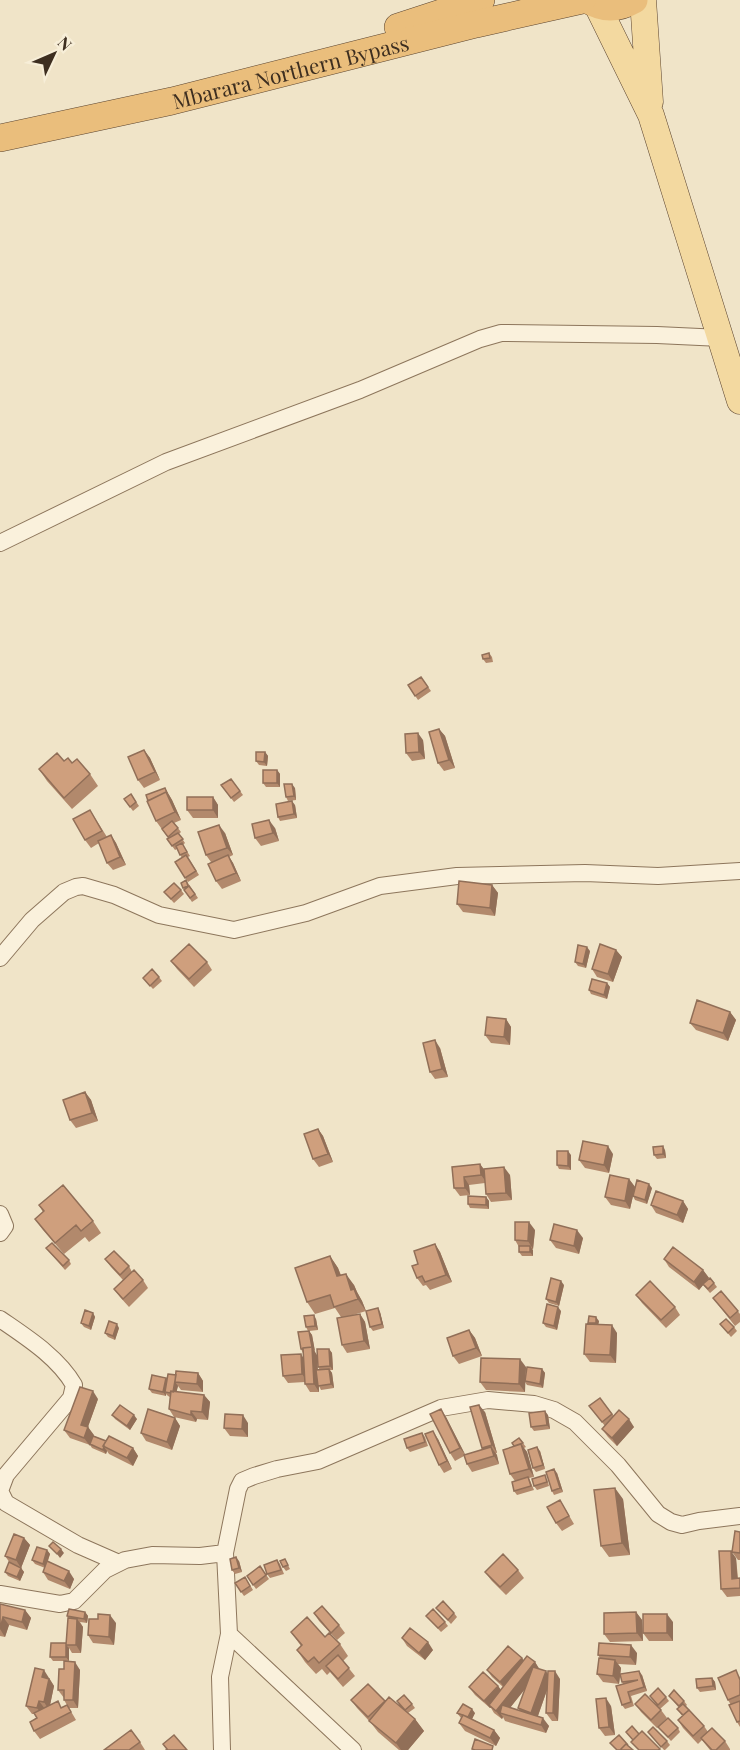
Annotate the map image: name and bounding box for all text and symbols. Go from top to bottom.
north arrow [24,24,84,84]
street label: Mbarara Northern Bypass [169,28,412,114]
text: N [54,32,77,55]

